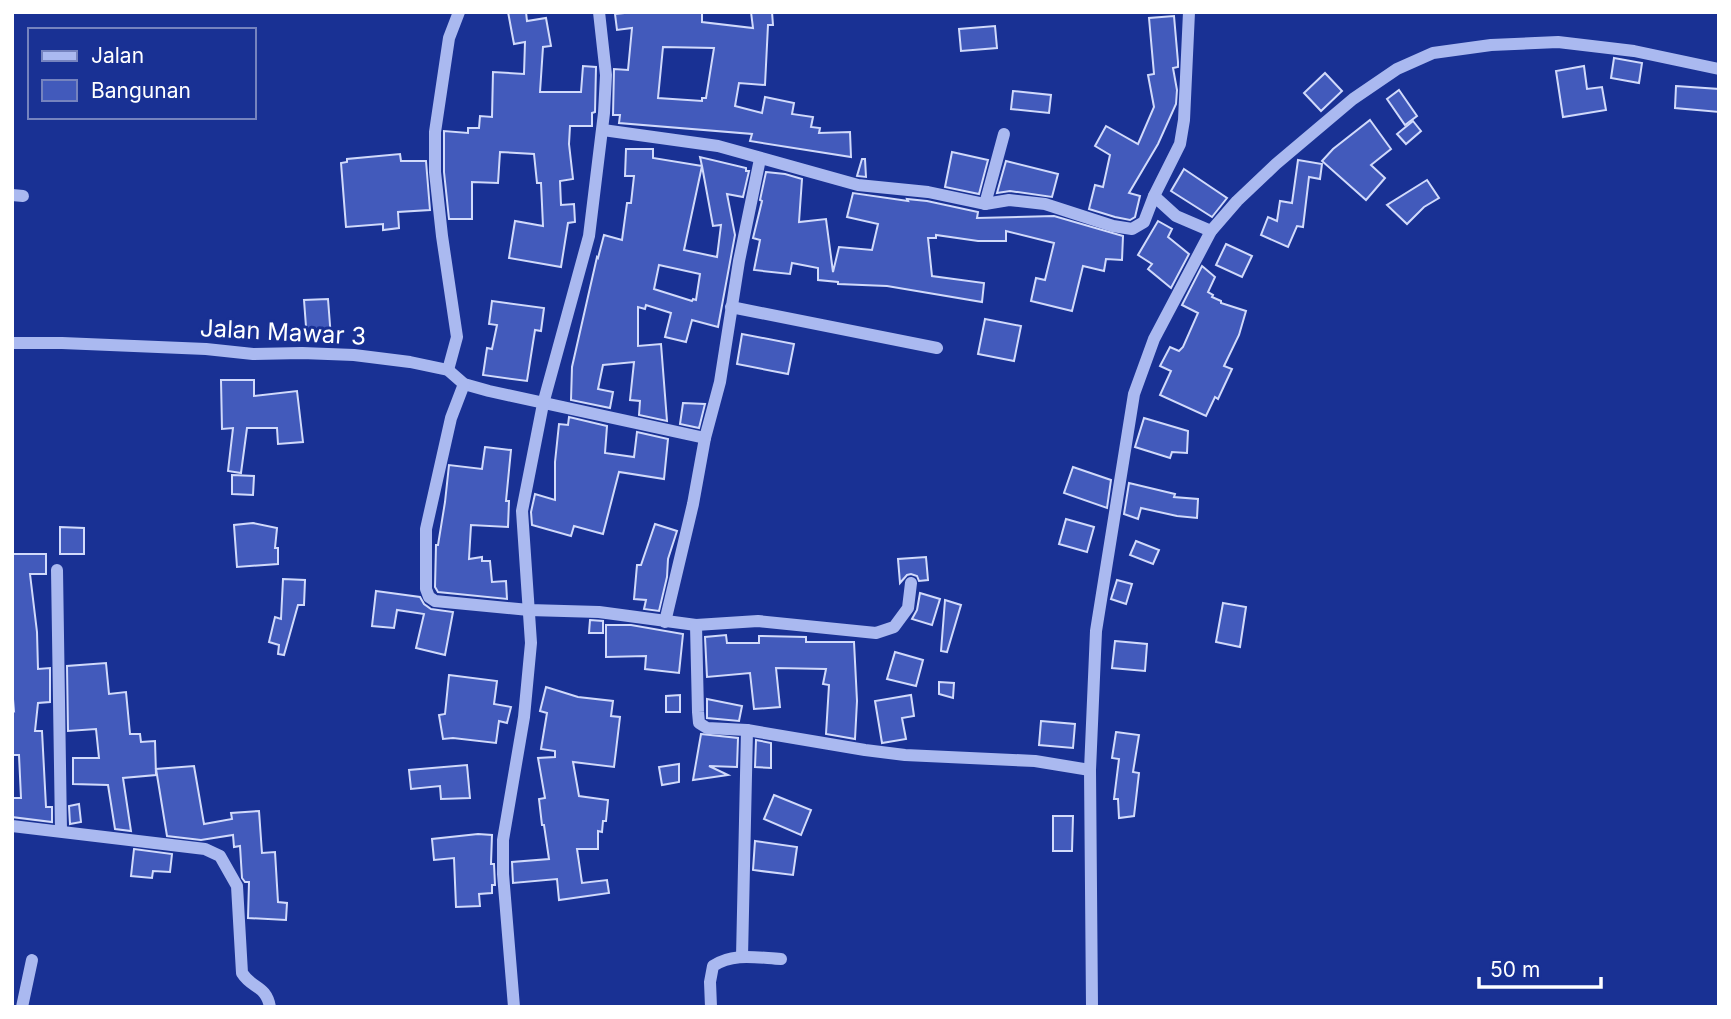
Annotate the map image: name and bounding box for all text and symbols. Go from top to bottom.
legend [28,28,256,119]
text: Jalan [91,43,144,68]
text: Bangunan [91,78,191,103]
street label: Jalan Mawar 3 [199,313,367,351]
scale bar [1479,946,1602,990]
text: 50 m [1490,957,1540,982]

